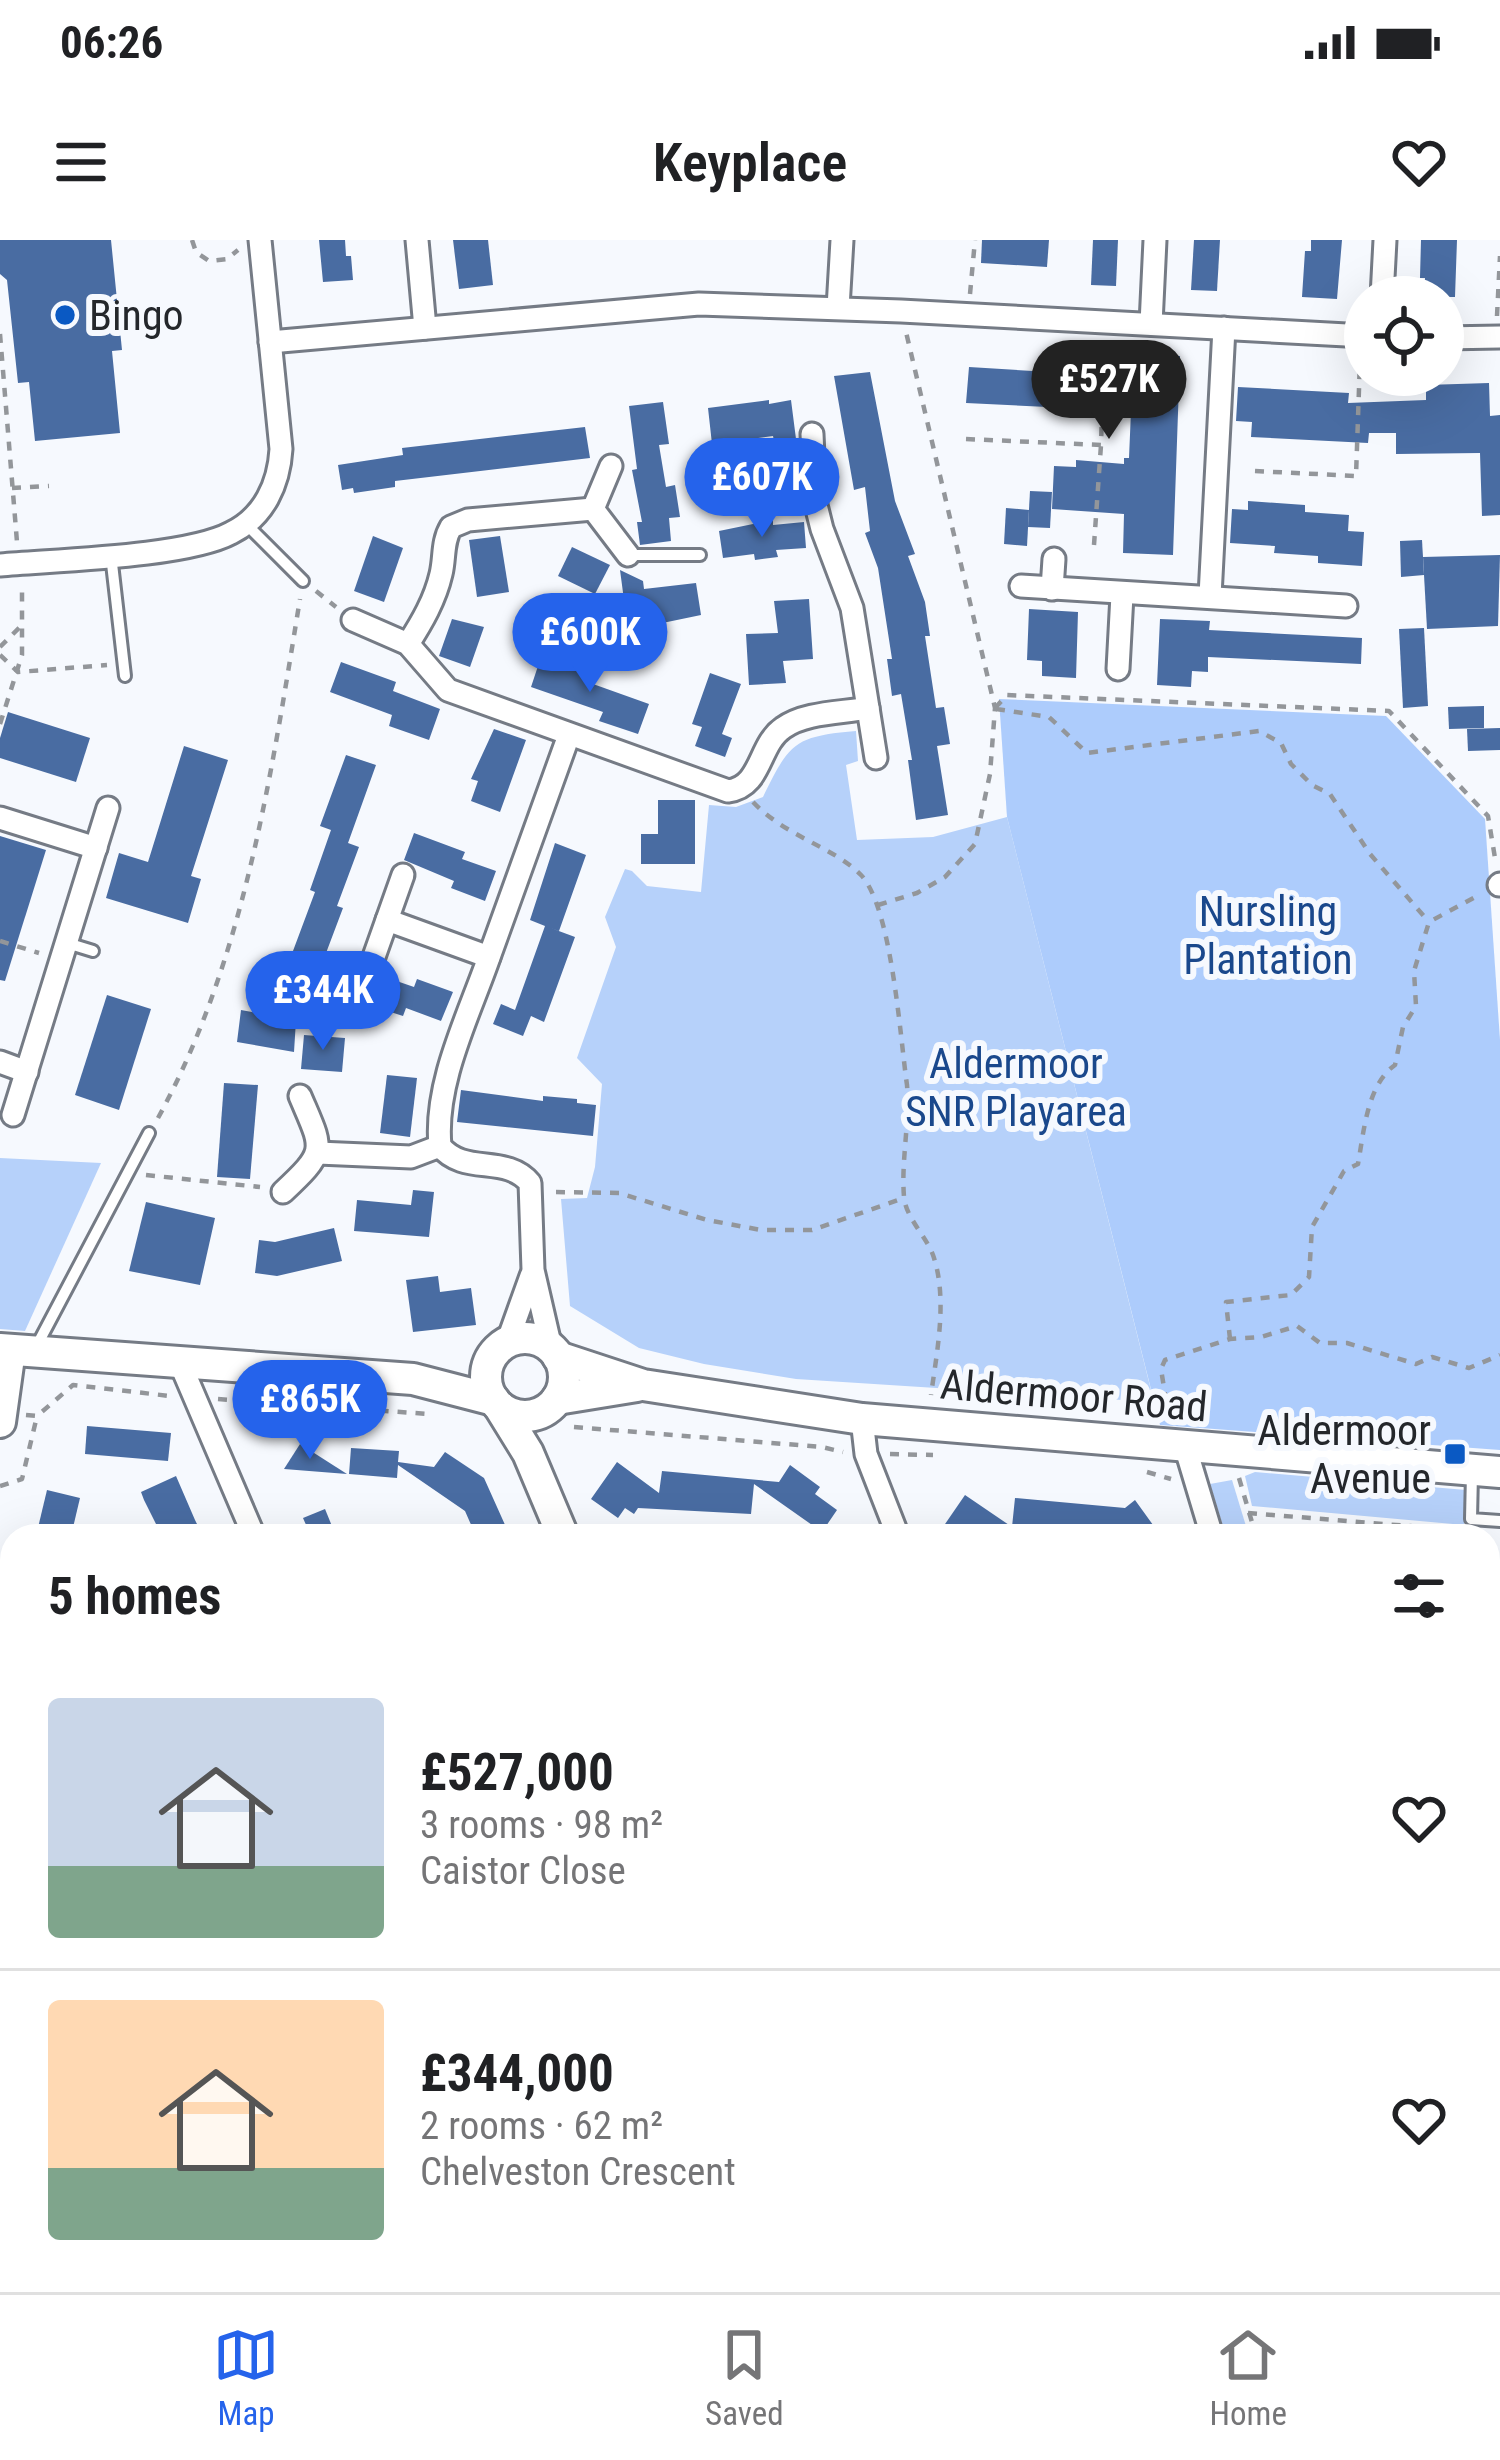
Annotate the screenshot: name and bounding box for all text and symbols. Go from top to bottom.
text: 06:26 [60,16,163,69]
icon: menu [48,129,114,195]
icon: heart [1386,129,1452,195]
text: Keyplace [653,131,847,194]
map controls [1344,276,1464,396]
button: locate [1344,276,1464,396]
place label: Bingo [89,291,184,340]
marker: Bingo [52,302,78,328]
pin: £527K [1025,340,1193,442]
text: £527K [1058,356,1160,402]
pin: £607K [678,438,846,540]
text: £607K [711,454,813,500]
pin: £600K [506,593,674,695]
text: £600K [539,609,641,655]
park label: Nursling Plantation [1183,887,1353,984]
pin: £344K [239,951,407,1053]
text: £344K [272,967,374,1013]
park label: Aldermoor SNR Playarea [905,1039,1127,1136]
street label: Aldermoor Road [938,1359,1209,1432]
pin: £865K [226,1360,394,1462]
text: £865K [259,1376,361,1422]
place label: Aldermoor Avenue [1257,1406,1431,1503]
marker: Aldermoor Avenue [1442,1441,1468,1467]
icon: filters [1386,1563,1452,1629]
text: 5 homes [48,1567,221,1626]
text: £527,000 [420,1743,614,1802]
icon: home [144,1746,288,1890]
icon: heart [1386,1785,1452,1851]
text: 3 rooms · 98 m² [420,1802,663,1848]
text: Caistor Close [420,1848,626,1894]
text: £344,000 [420,2044,614,2103]
icon: home [144,2048,288,2192]
icon: heart [1386,2087,1452,2153]
text: 2 rooms · 62 m² [420,2103,663,2149]
text: Chelveston Crescent [420,2149,736,2195]
tab: Map [213,2322,279,2433]
tab: Saved [705,2322,784,2433]
tab: Home [1210,2322,1287,2433]

